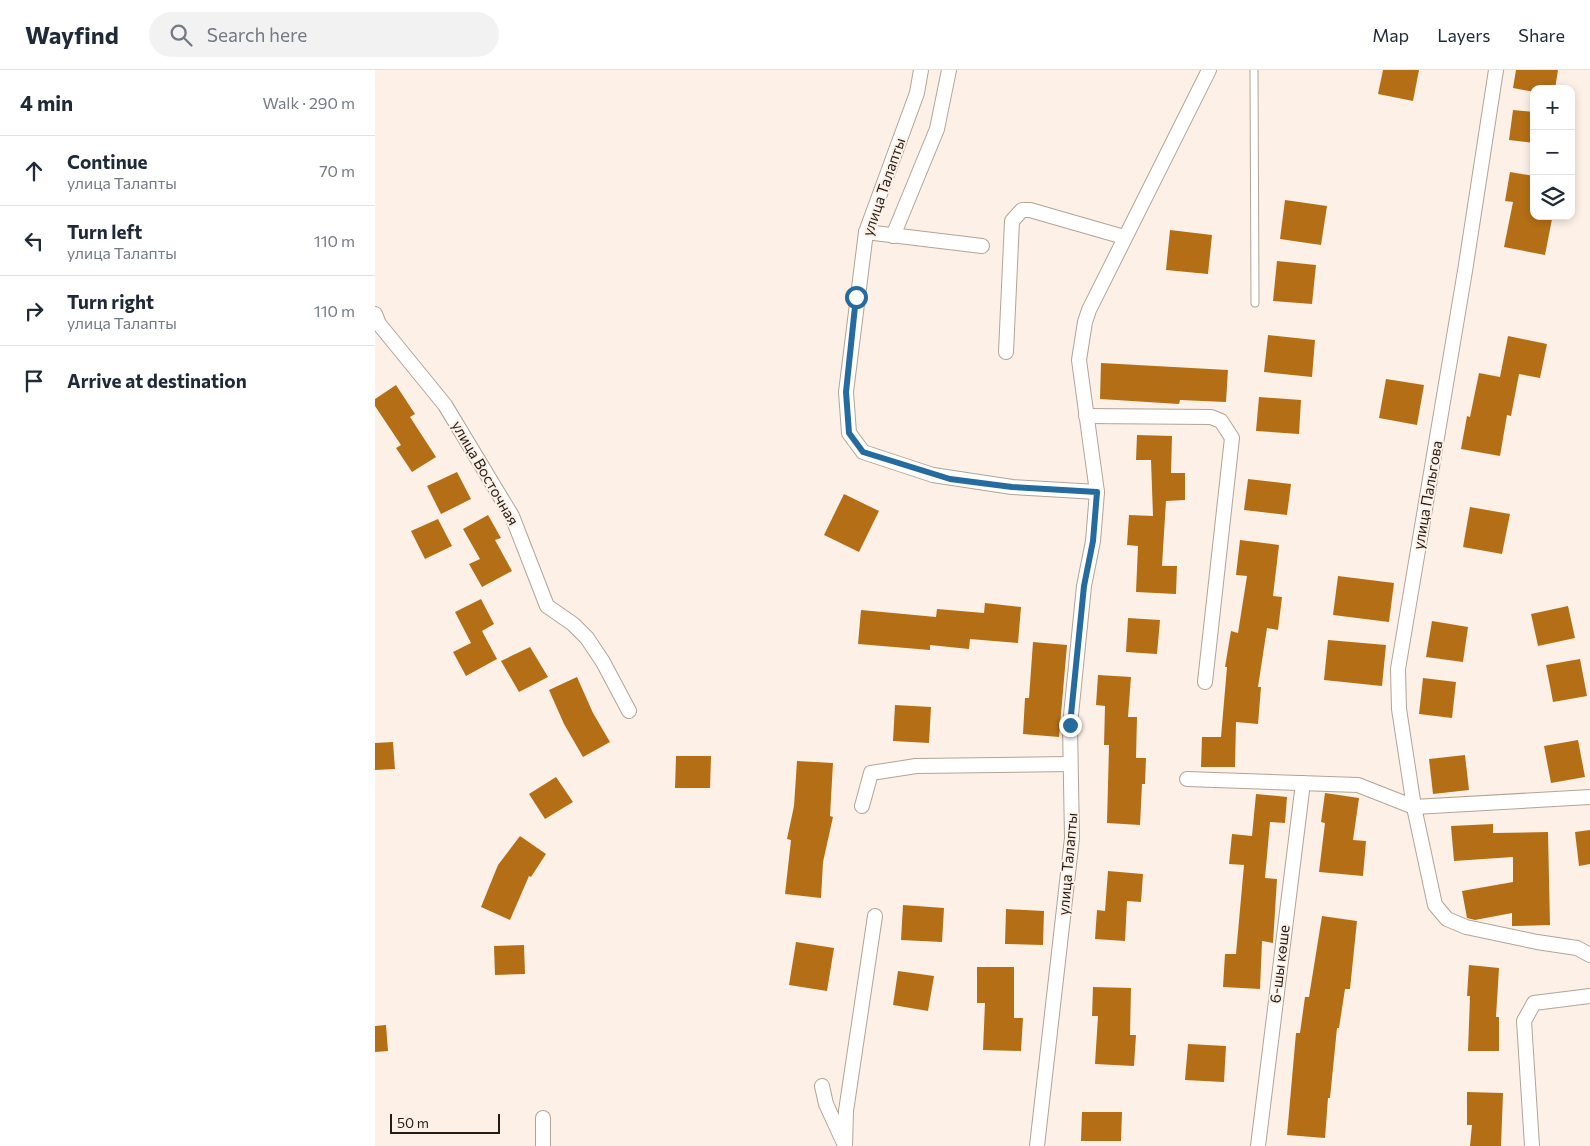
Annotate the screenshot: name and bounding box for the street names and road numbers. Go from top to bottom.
street label: улица Талапты [858,135,908,238]
street label: улица Восточная [449,417,523,528]
street label: улица Пальгова [1409,439,1445,551]
street label: улица Талапты [1054,812,1080,916]
street label: 6-шы көше [1265,924,1293,1004]

